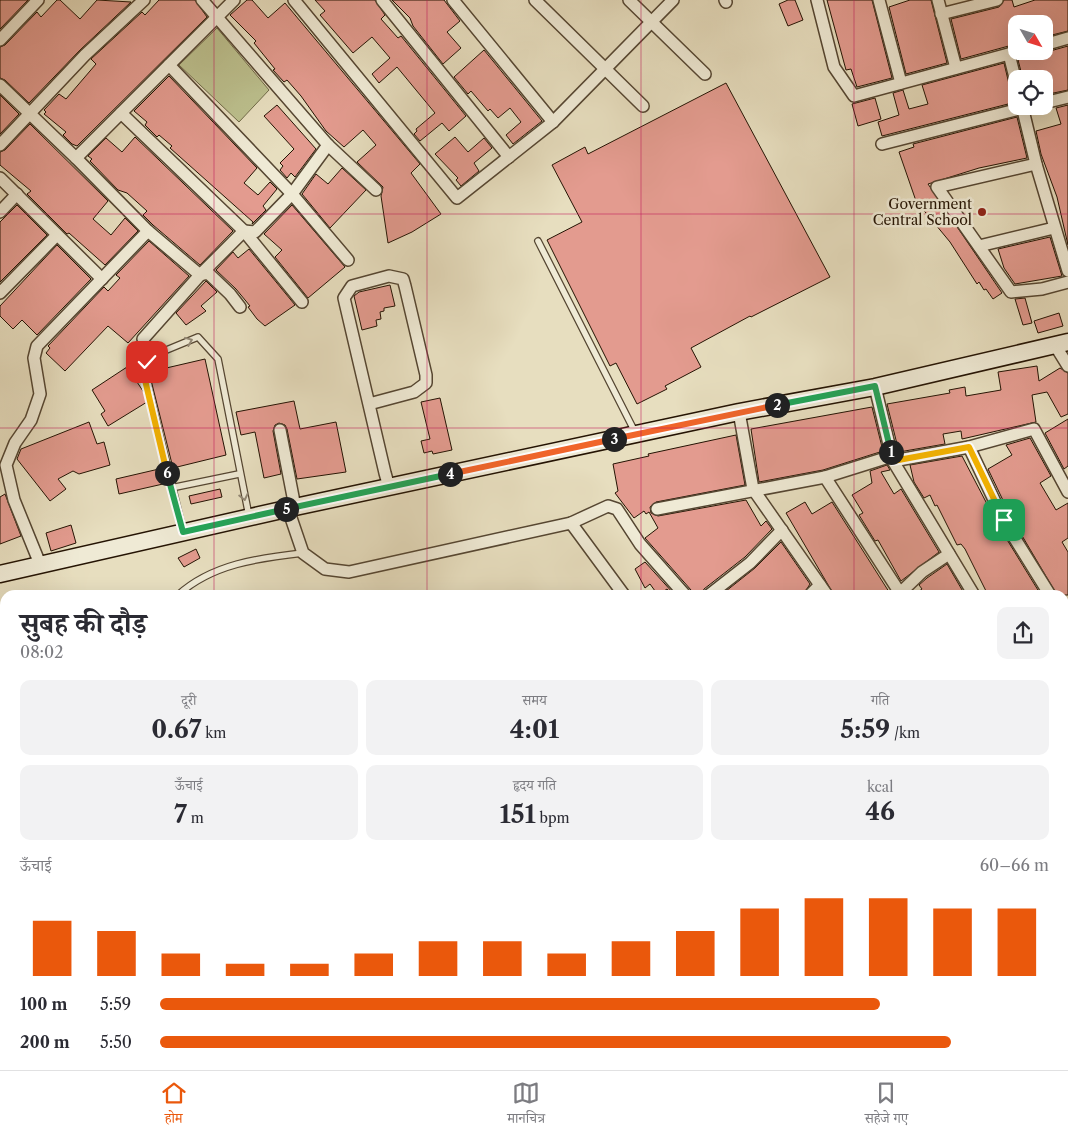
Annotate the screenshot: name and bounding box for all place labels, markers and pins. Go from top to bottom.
place label: Government Central School [873,195,972,229]
marker: Government Central School [976,206,988,218]
pin [126,341,168,383]
pin: 2 [764,392,790,418]
pin: 3 [602,426,626,452]
pin: 1 [878,440,904,464]
pin: 6 [154,460,180,486]
pin: 4 [438,462,462,486]
pin: 5 [274,496,298,522]
pin [983,499,1025,541]

